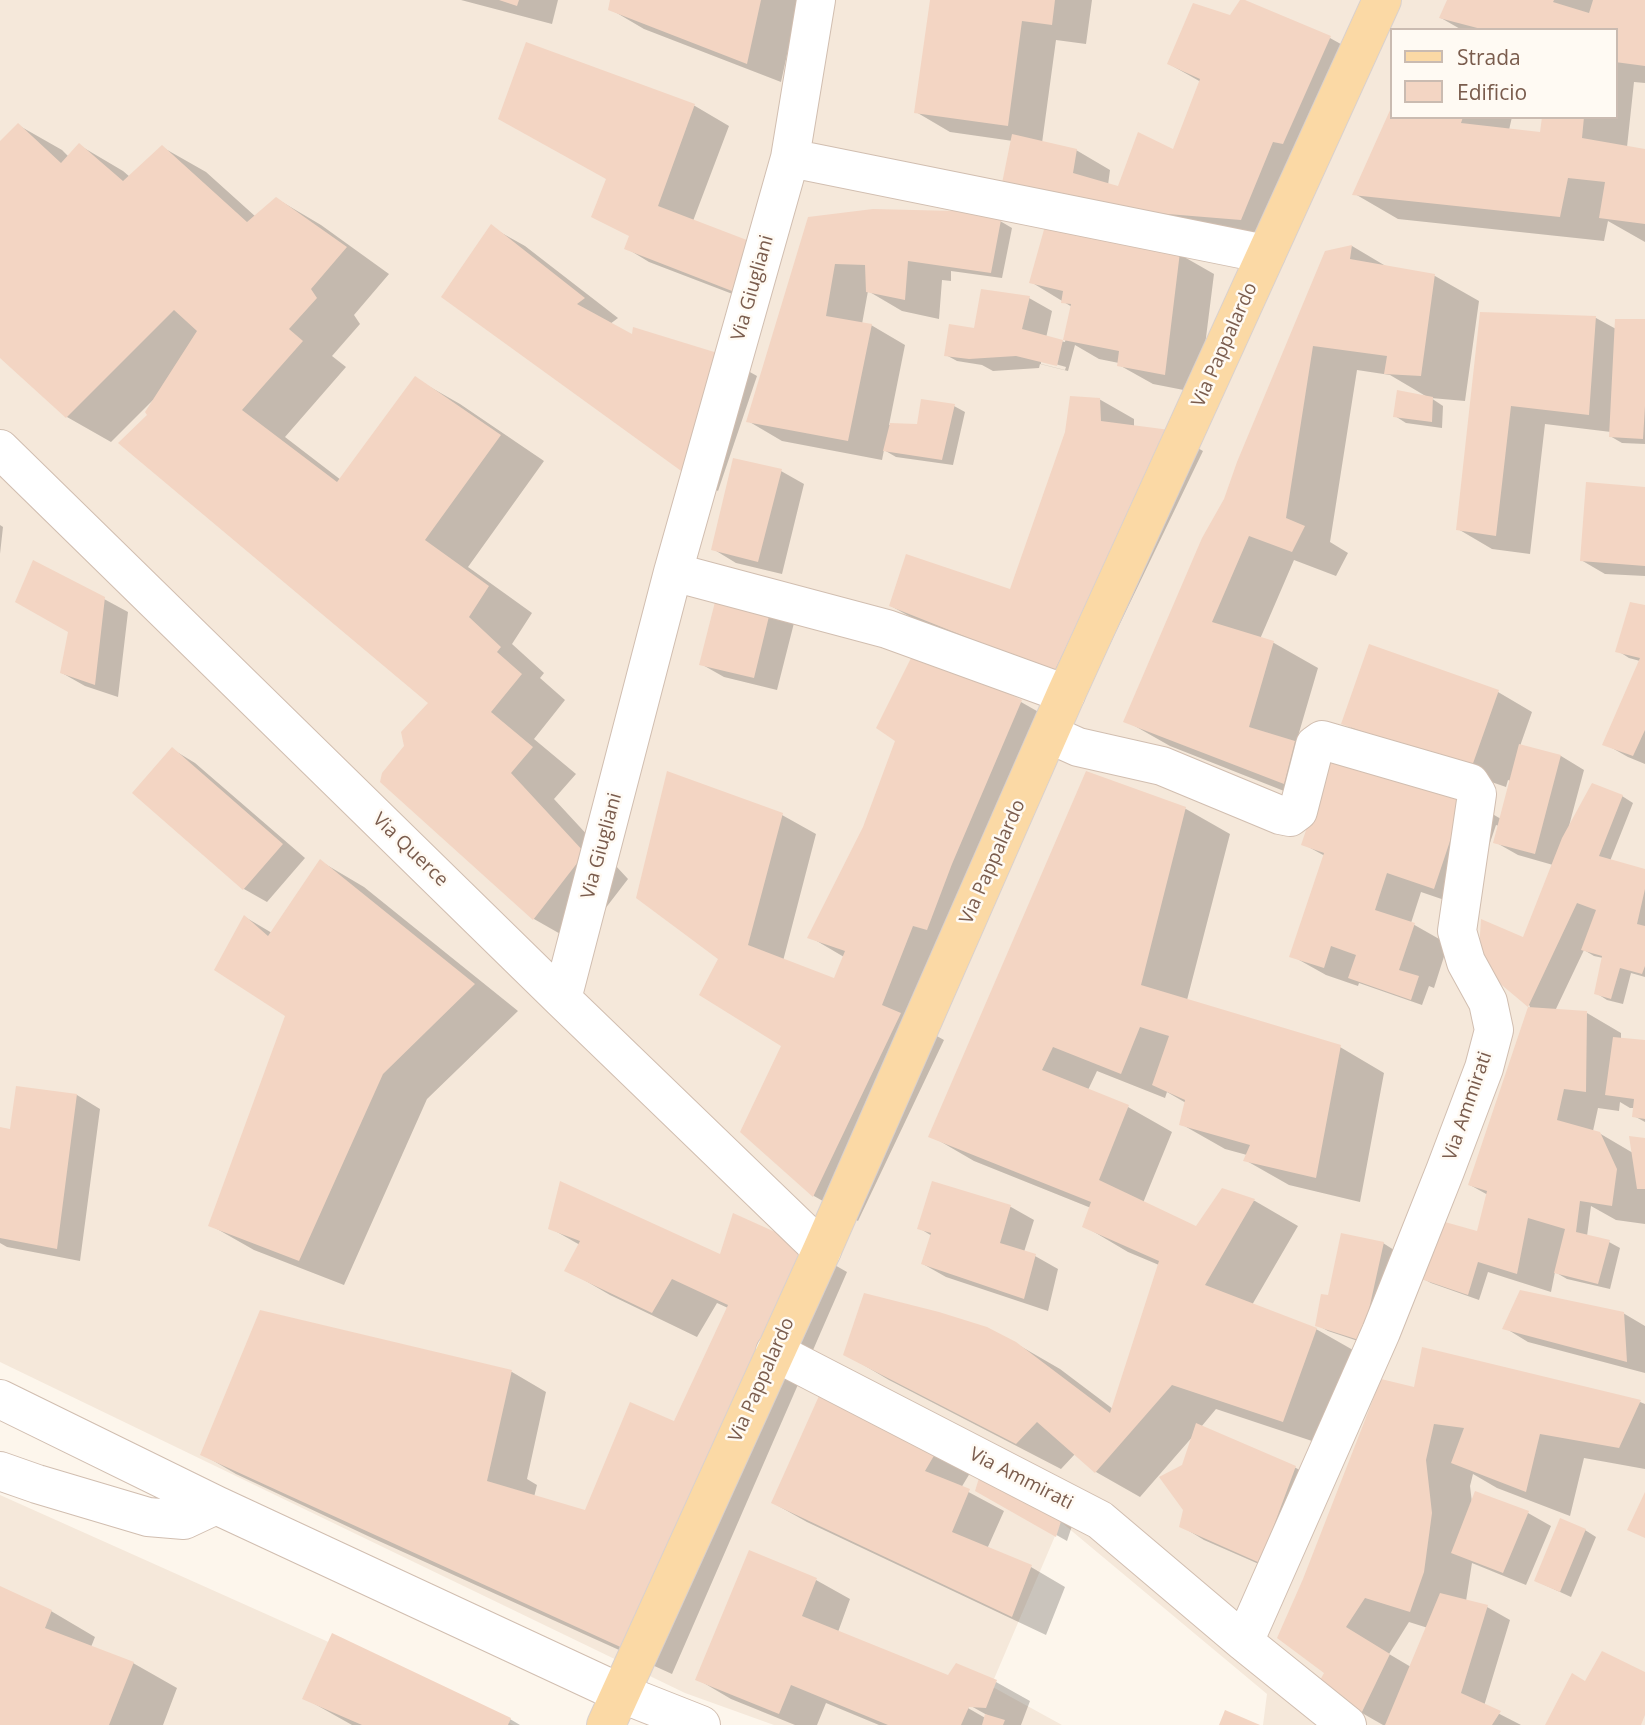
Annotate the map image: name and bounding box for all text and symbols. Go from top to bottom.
legend [1390,28,1617,119]
text: Strada [1457,43,1521,71]
text: Edificio [1457,78,1527,106]
street label: Via Giugliani [727,233,779,343]
street label: Via Pappalardo [1187,279,1263,411]
street label: Via Giugliani [577,791,627,901]
street label: Via Pappalardo [955,796,1031,928]
street label: Via Querce [367,808,453,892]
street label: Via Ammirati [1439,1049,1497,1163]
street label: Via Pappalardo [724,1314,800,1446]
street label: Via Ammirati [965,1443,1077,1515]

